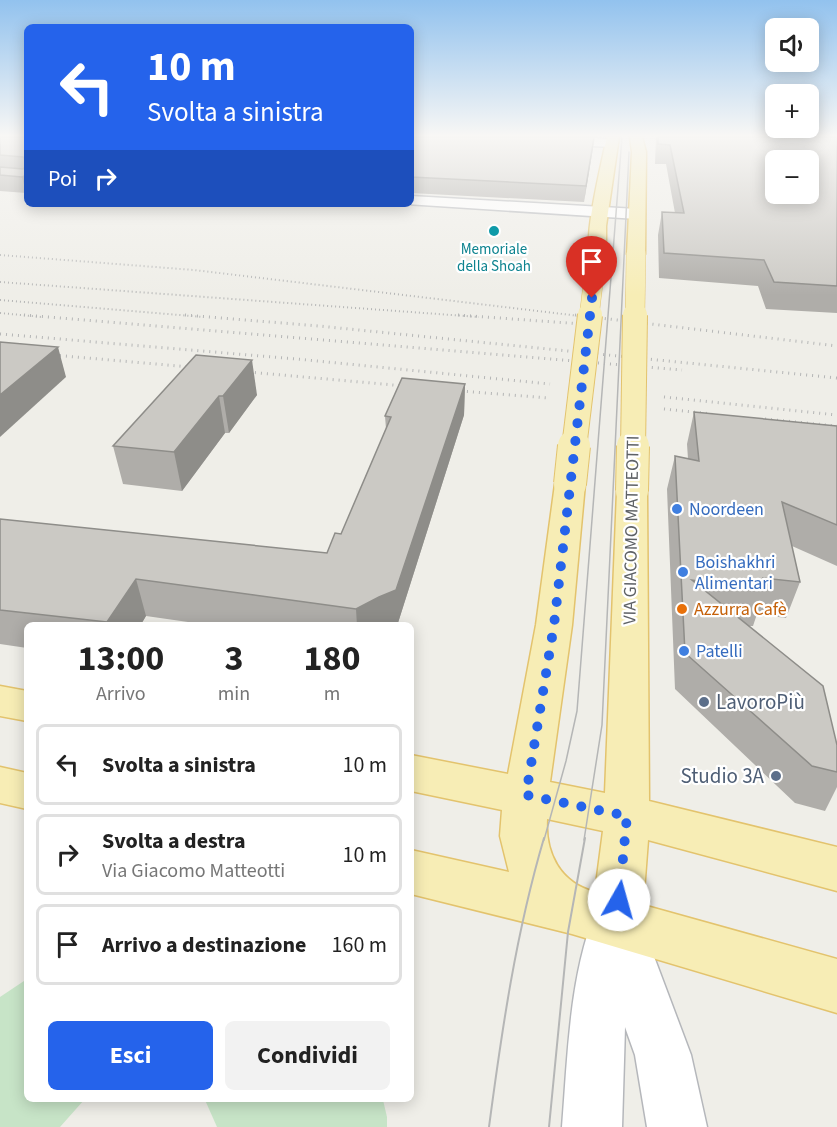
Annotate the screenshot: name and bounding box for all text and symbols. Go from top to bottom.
map controls [765,18,819,204]
button: sound [765,18,819,72]
text: 10 m [147,37,236,97]
icon: left [48,48,126,126]
button: + [765,84,819,138]
text: Svolta a sinistra [147,93,324,132]
button: − [765,150,819,204]
icon: right [89,162,122,195]
text: Poi [48,163,77,195]
marker: Memoriale della Shoah [487,224,501,238]
pin [566,236,617,298]
place label: Memoriale della Shoah [457,239,531,277]
icon: arrive [575,245,608,278]
street label: VIA GIACOMO MATTEOTTI [617,435,646,625]
place label: Noordeen [689,497,764,522]
marker: Noordeen [670,502,684,516]
place label: Boishakhri Alimentari [695,550,776,596]
marker: Boishakhri Alimentari [676,565,690,579]
place label: Azzurra Cafè [694,597,787,622]
marker: Azzurra Cafè [675,602,689,616]
text: 13:00 [77,633,164,684]
text: 3 [224,633,243,684]
text: 180 [304,633,361,684]
place label: Patelli [696,639,743,664]
marker: Patelli [677,644,691,658]
text: Arrivo [96,680,146,708]
text: min [218,680,250,708]
text: m [324,680,340,708]
place label: LavoroPiù [716,687,805,717]
marker: LavoroPiù [697,695,711,709]
icon: left [51,748,84,781]
text: Svolta a sinistra [102,749,256,781]
text: 10 m [342,749,387,781]
place label: Studio 3A [681,761,765,791]
marker: Studio 3A [769,769,783,783]
text: Svolta a destra [102,825,246,857]
icon: right [51,838,84,871]
text: 10 m [342,839,387,871]
text: Via Giacomo Matteotti [102,857,285,885]
position arrow [587,868,651,932]
icon: arrive [51,928,84,961]
text: Arrivo a destinazione [102,929,307,961]
text: 160 m [332,929,387,961]
button: Esci [48,1021,213,1090]
button: Condividi [225,1021,390,1090]

